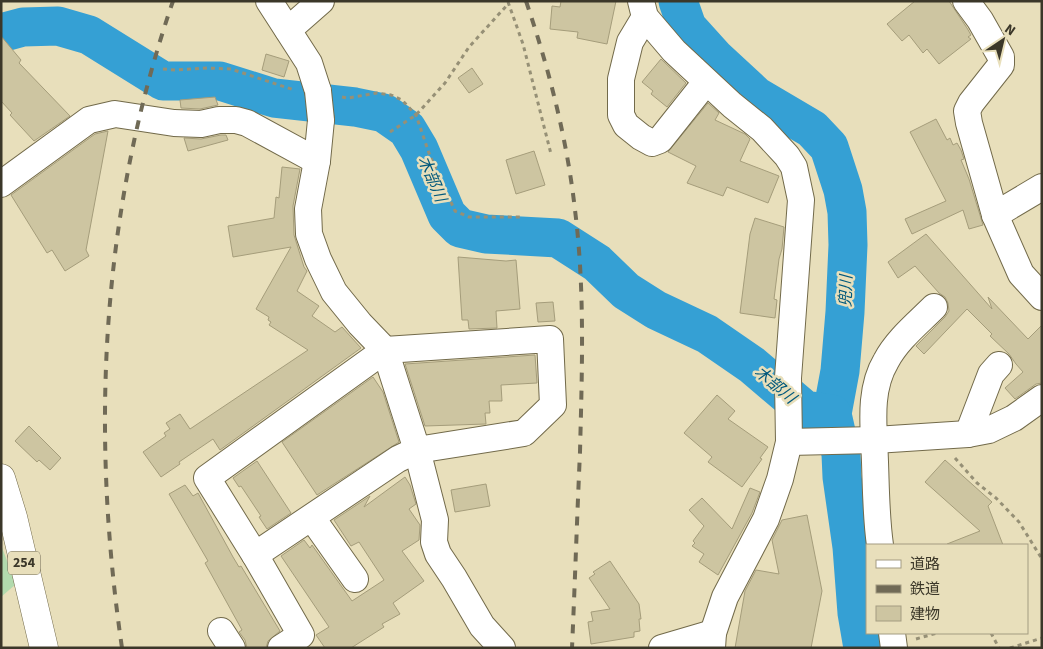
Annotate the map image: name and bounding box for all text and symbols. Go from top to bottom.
north arrow [978,15,1028,65]
text: N [1000,19,1019,41]
water label: 木部川 [412,153,452,207]
water label: 兜川 [834,273,858,307]
water label: 木部川 [750,361,802,410]
legend [866,544,1028,634]
road number: 254 [8,552,40,574]
text: 道路 [910,554,940,575]
text: 鉄道 [910,579,940,600]
text: 建物 [910,604,940,625]

